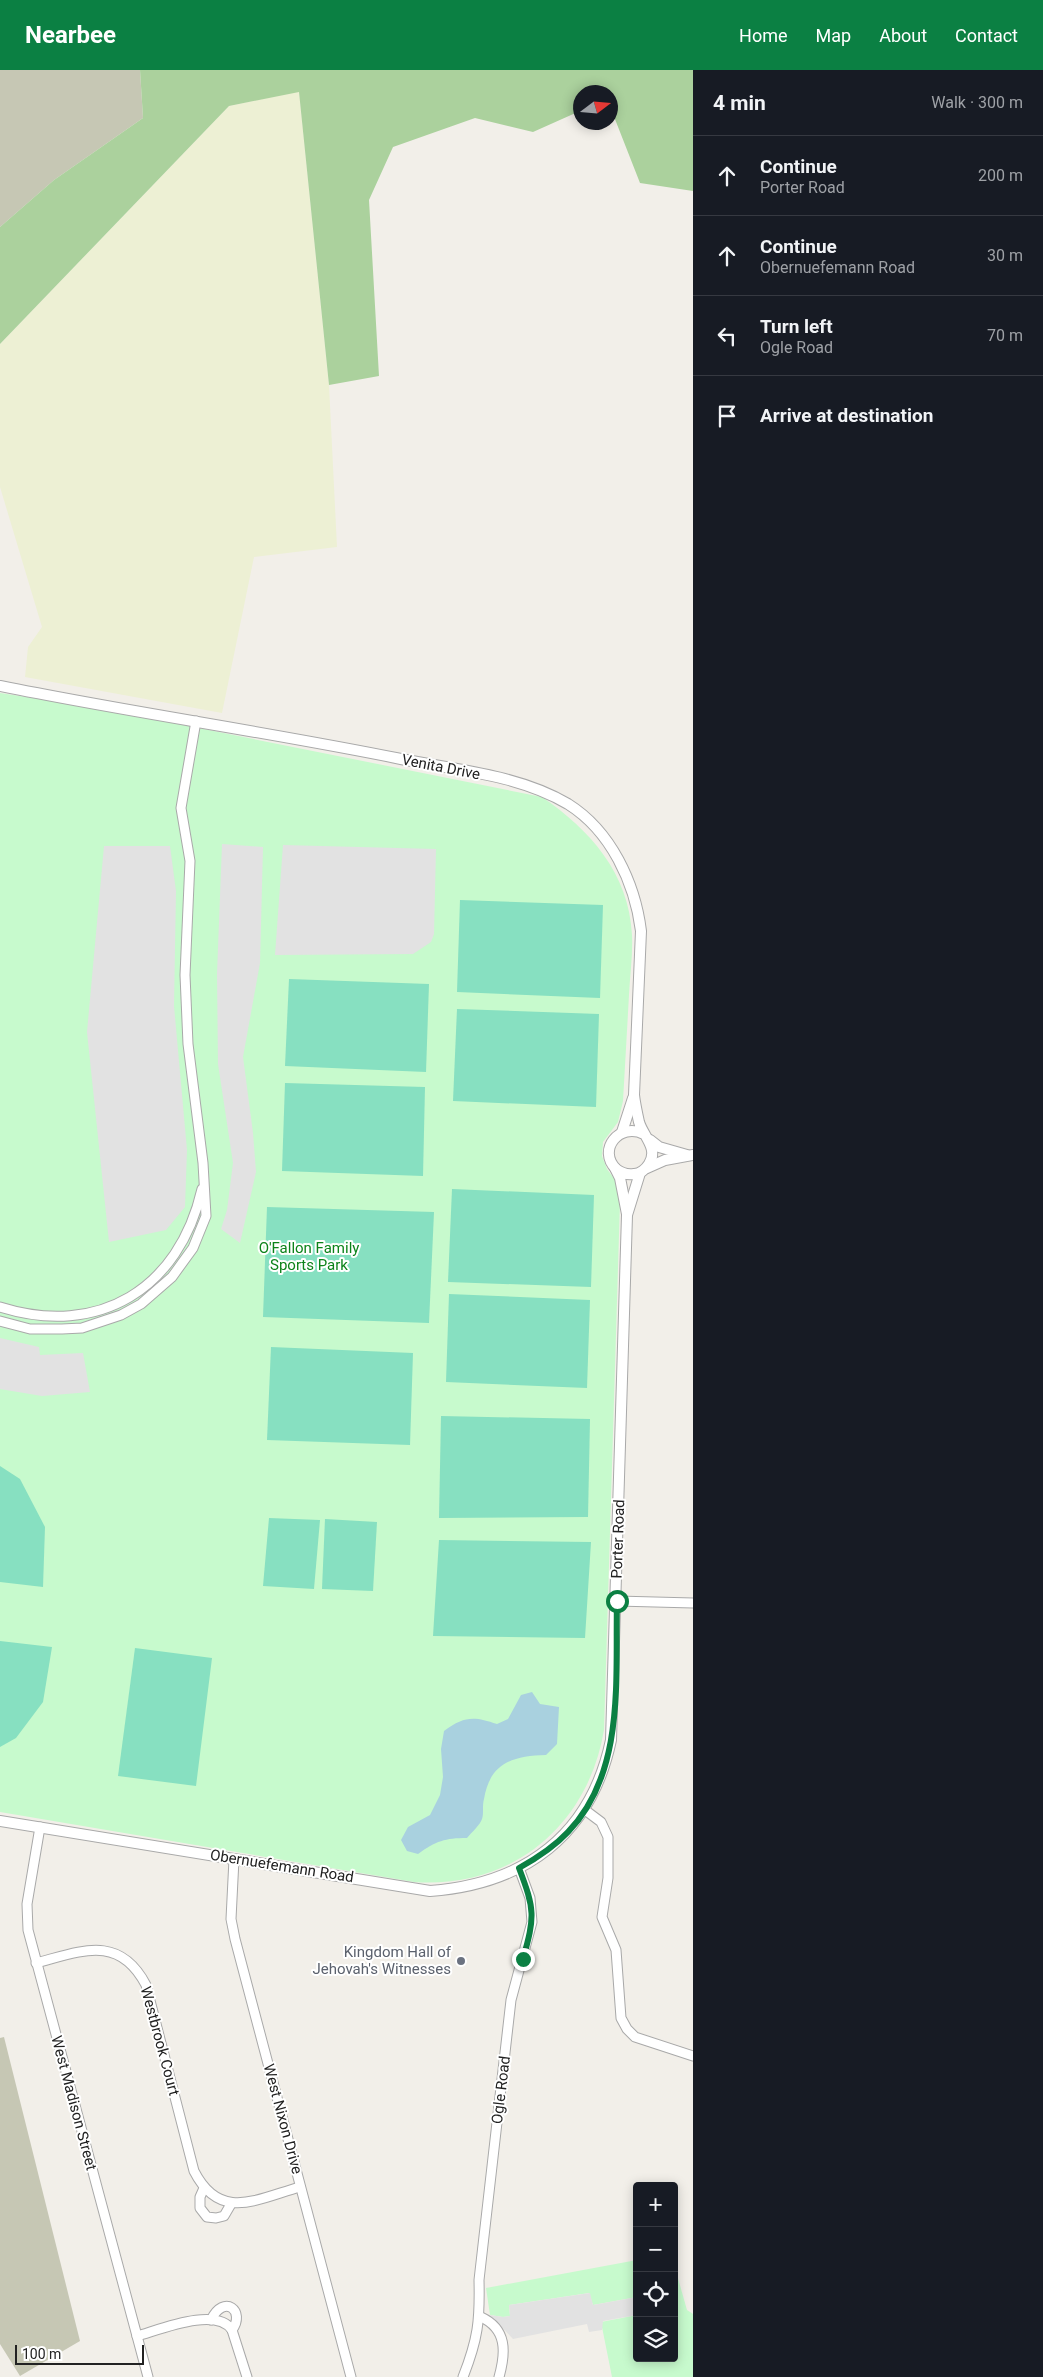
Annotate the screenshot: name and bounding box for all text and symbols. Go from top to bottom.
text: Nearbee [25,21,116,49]
text: Home [739,25,788,46]
text: Map [816,25,851,46]
text: About [879,25,927,46]
text: Contact [955,25,1018,46]
north arrow [573,85,618,130]
text: 4 min [713,91,766,115]
text: Walk · 300 m [931,93,1023,112]
text: Continue [760,155,837,178]
icon: ahead [713,162,741,190]
text: 200 m [978,166,1023,185]
text: Porter Road [760,178,845,197]
text: Continue [760,235,837,258]
icon: ahead [713,242,741,270]
text: 30 m [987,246,1023,265]
text: Obernuefemann Road [760,258,915,277]
text: Turn left [760,315,833,338]
icon: left [713,322,741,350]
text: 70 m [987,326,1023,345]
text: Ogle Road [760,338,833,357]
icon: arrive [713,402,741,430]
text: Arrive at destination [760,404,933,427]
street label: Venita Drive [400,751,482,783]
park label: O'Fallon Family Sports Park [259,1239,359,1274]
street label: Porter Road [608,1499,628,1579]
route start [606,1590,629,1613]
street label: Obernuefemann Road [209,1846,355,1886]
place label: Kingdom Hall of Jehovah's Witnesses [312,1943,452,1978]
route end [512,1948,535,1971]
marker: Kingdom Hall of Jehovah's Witnesses [455,1955,467,1967]
street label: Westbrook Court [137,1984,183,2098]
street label: West Madison Street [47,2034,101,2172]
street label: Ogle Road [488,2055,514,2125]
street label: West Nixon Drive [260,2062,306,2176]
map controls [633,2182,678,2362]
button: + [633,2182,678,2227]
button: − [633,2227,678,2272]
button: locate [633,2272,678,2317]
button: layers [633,2317,678,2362]
scale bar [15,2342,144,2365]
text: 100 m [22,2346,61,2362]

